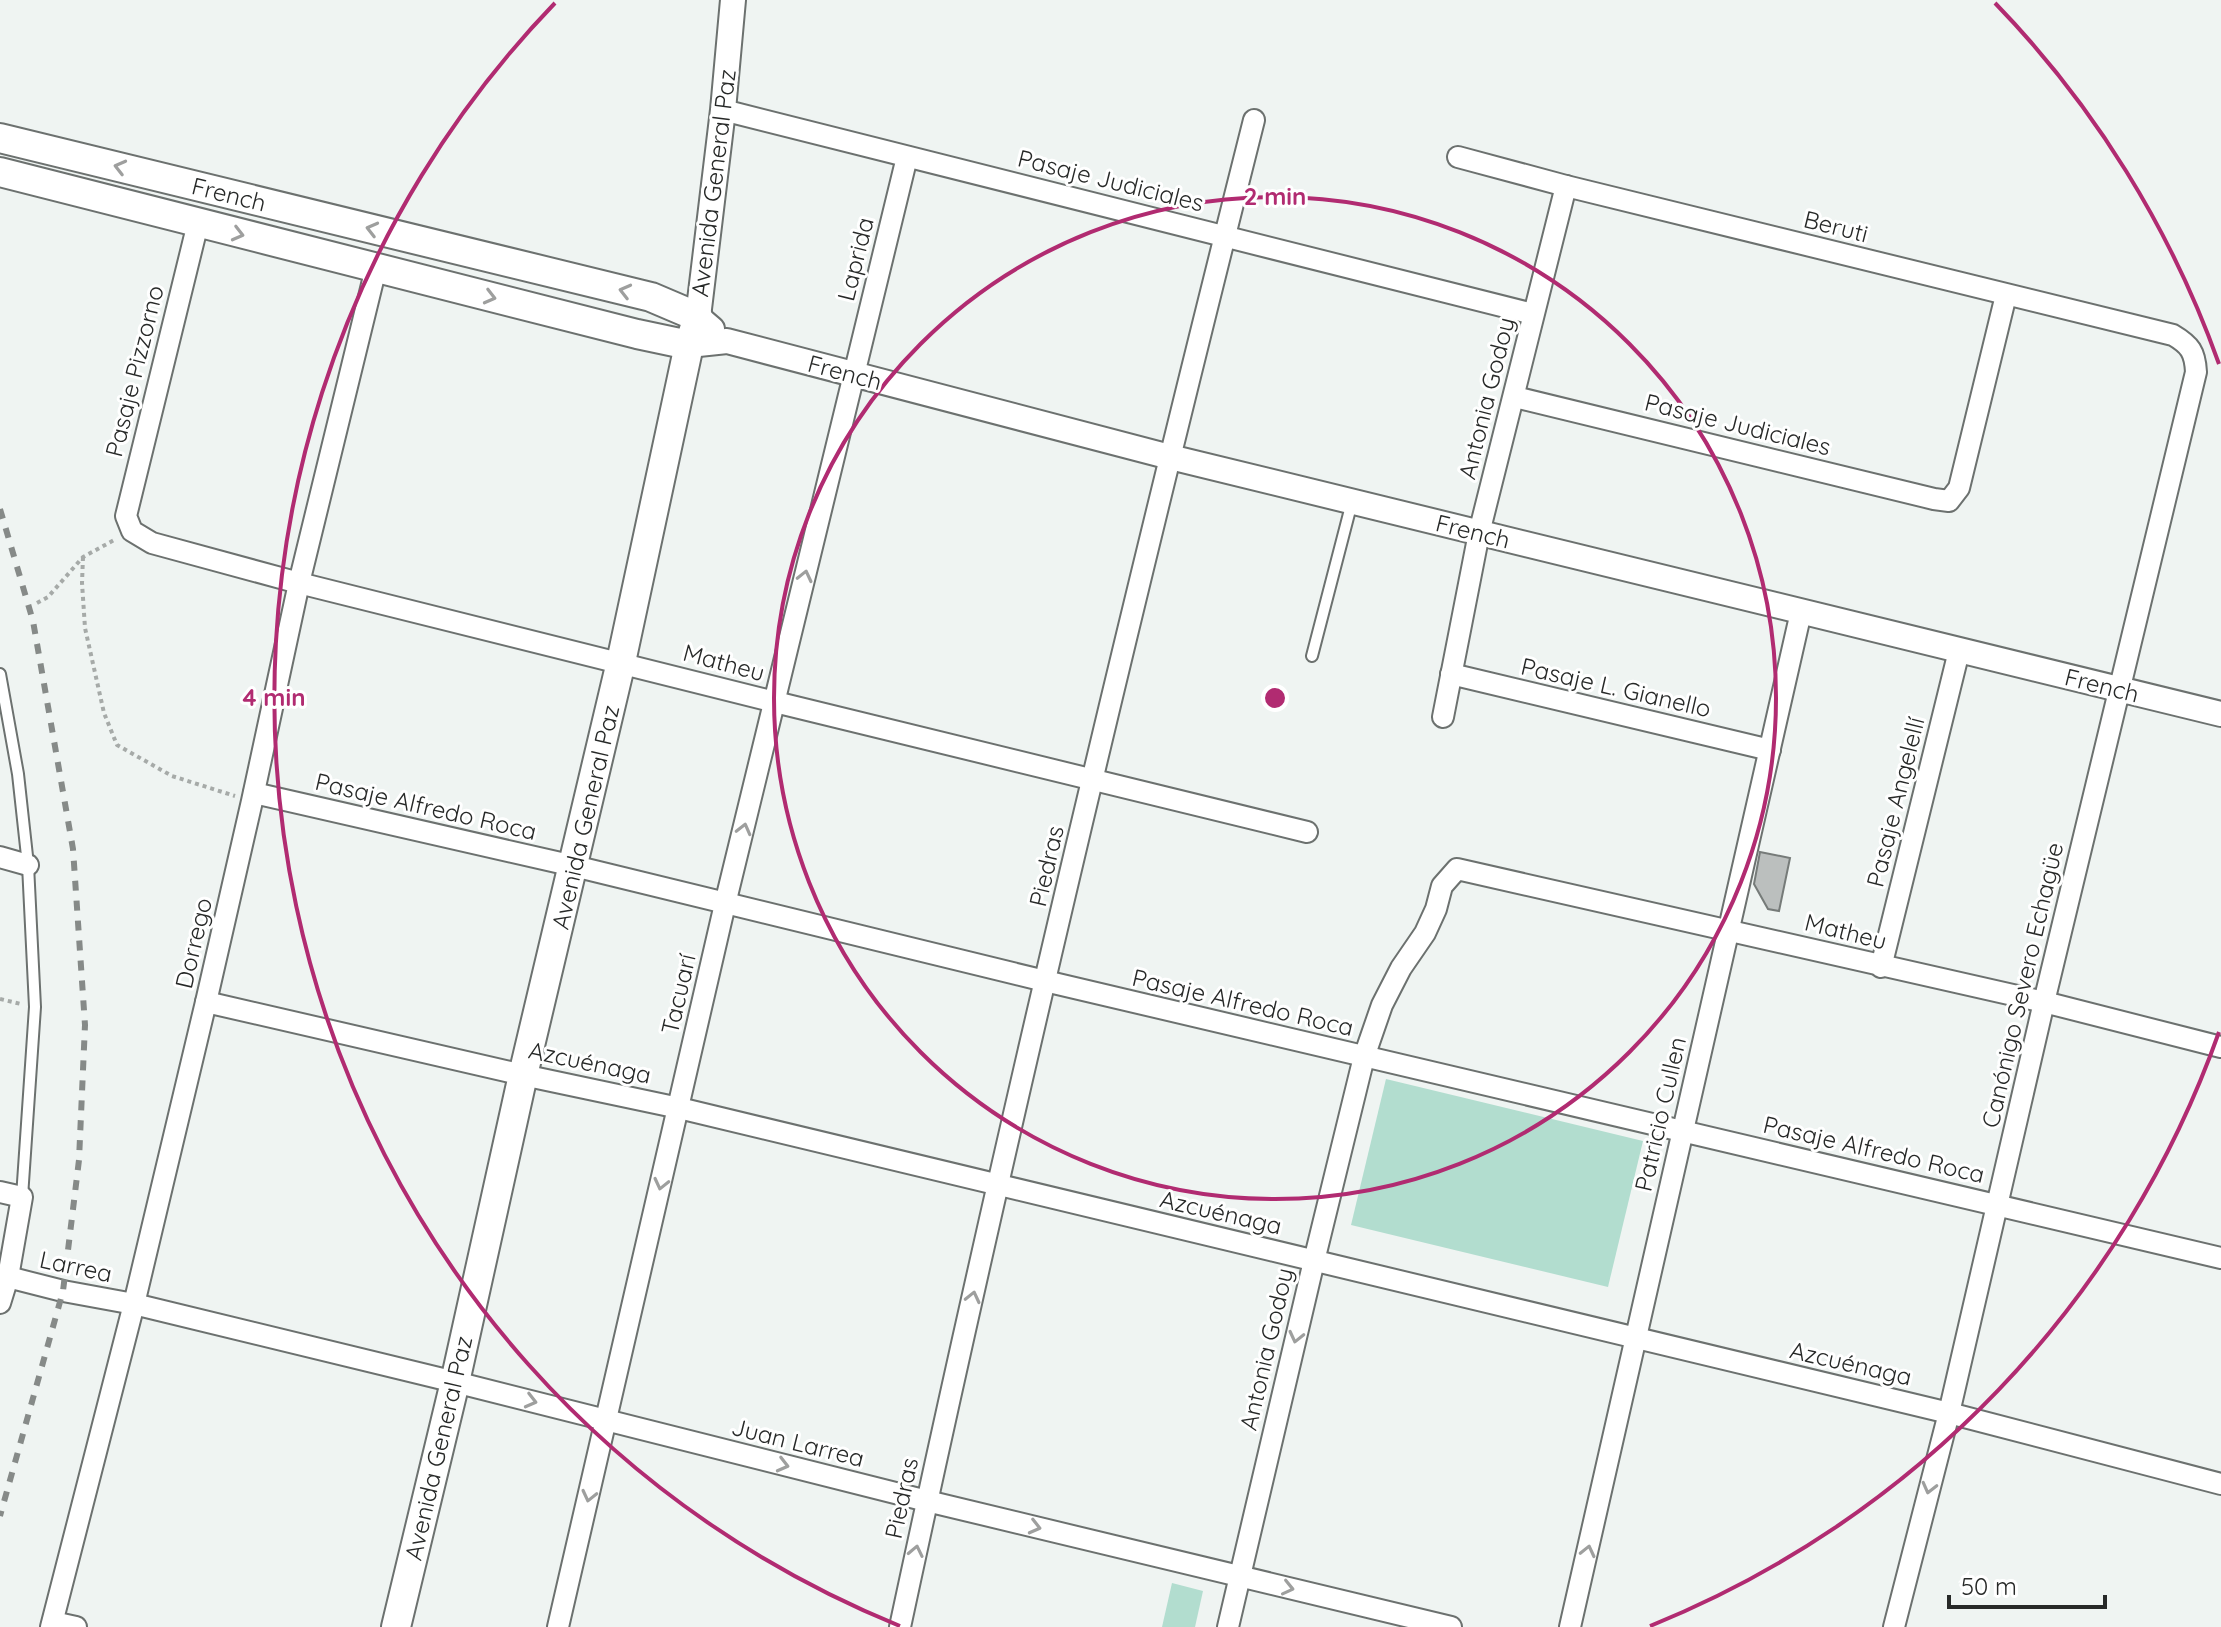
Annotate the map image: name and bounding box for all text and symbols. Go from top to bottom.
street label: Avenida General Paz [684,67,742,299]
street label: Pasaje Judiciales [1015,142,1207,218]
one-way arrow [113,159,127,176]
street label: French [189,170,269,218]
text: 2 min [1244,181,1306,211]
street label: Beruti [1801,204,1871,248]
street label: Laprida [830,214,880,304]
one-way arrow [366,221,380,238]
one-way arrow [231,224,244,241]
street label: Pasaje Pizzorno [98,282,170,460]
one-way arrow [618,283,632,300]
one-way arrow [483,288,497,305]
street label: Antonia Godoy [1451,314,1521,482]
street label: French [805,348,885,396]
street label: Pasaje Judiciales [1642,386,1834,462]
street label: French [1433,507,1513,555]
one-way arrow [796,570,813,583]
street label: Matheu [680,637,768,687]
street label: Pasaje L. Gianello [1518,651,1714,723]
street label: French [2062,661,2142,709]
text: 4 min [243,682,305,712]
centre of rings [1261,684,1289,712]
street label: Avenida General Paz [545,702,625,932]
street label: Pasaje Angelellí [1859,713,1931,890]
street label: Pasaje Alfredo Roca [312,766,540,846]
one-way arrow [735,822,752,836]
street label: Piedras [1022,823,1070,909]
street label: Canónigo Severo Echagüe [1975,839,2069,1131]
street label: Dorrego [168,895,218,991]
street label: Matheu [1802,906,1890,956]
street label: Tacuarí [654,950,702,1037]
street label: Pasaje Alfredo Roca [1129,962,1357,1042]
street label: Azcuénaga [526,1034,654,1090]
street label: Patricio Cullen [1628,1034,1692,1194]
street label: Pasaje Alfredo Roca [1760,1109,1988,1189]
one-way arrow [653,1176,670,1190]
street label: Azcuénaga [1157,1183,1285,1241]
street label: Larrea [37,1244,115,1288]
street label: Antonia Godoy [1233,1265,1299,1433]
one-way arrow [963,1291,980,1304]
one-way arrow [1288,1329,1305,1343]
street label: Avenida General Paz [398,1333,478,1563]
street label: Azcuénaga [1787,1334,1915,1392]
one-way arrow [523,1392,537,1409]
street label: Juan Larrea [728,1411,868,1473]
one-way arrow [775,1455,789,1472]
street label: Piedras [878,1455,924,1541]
one-way arrow [1922,1481,1939,1495]
one-way arrow [581,1489,598,1502]
one-way arrow [1028,1518,1041,1535]
one-way arrow [907,1544,924,1558]
one-way arrow [1578,1545,1595,1558]
scale bar [1949,1559,2105,1609]
text: 50 m [1961,1571,2017,1601]
one-way arrow [1280,1579,1294,1596]

